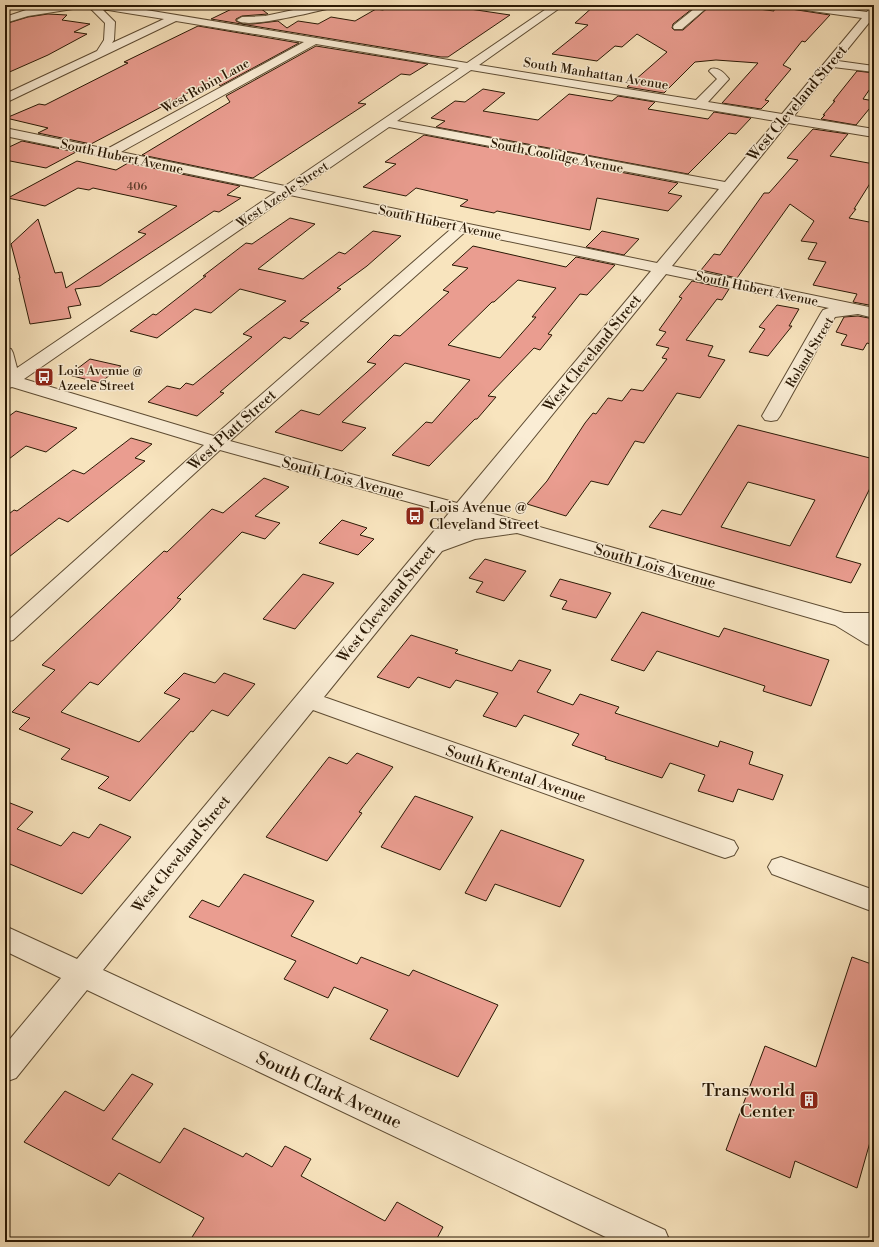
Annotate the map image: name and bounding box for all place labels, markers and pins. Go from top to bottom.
place label: Lois Avenue @ Azeele Street [57,363,143,394]
bus stop icon: Lois Avenue @ Azeele Street [33,366,55,388]
place label: Lois Avenue @ Cleveland Street [429,498,540,534]
bus stop icon: Lois Avenue @ Cleveland Street [404,505,426,527]
place label: Transworld Center [702,1079,796,1123]
building icon: Transworld Center [798,1089,820,1111]

